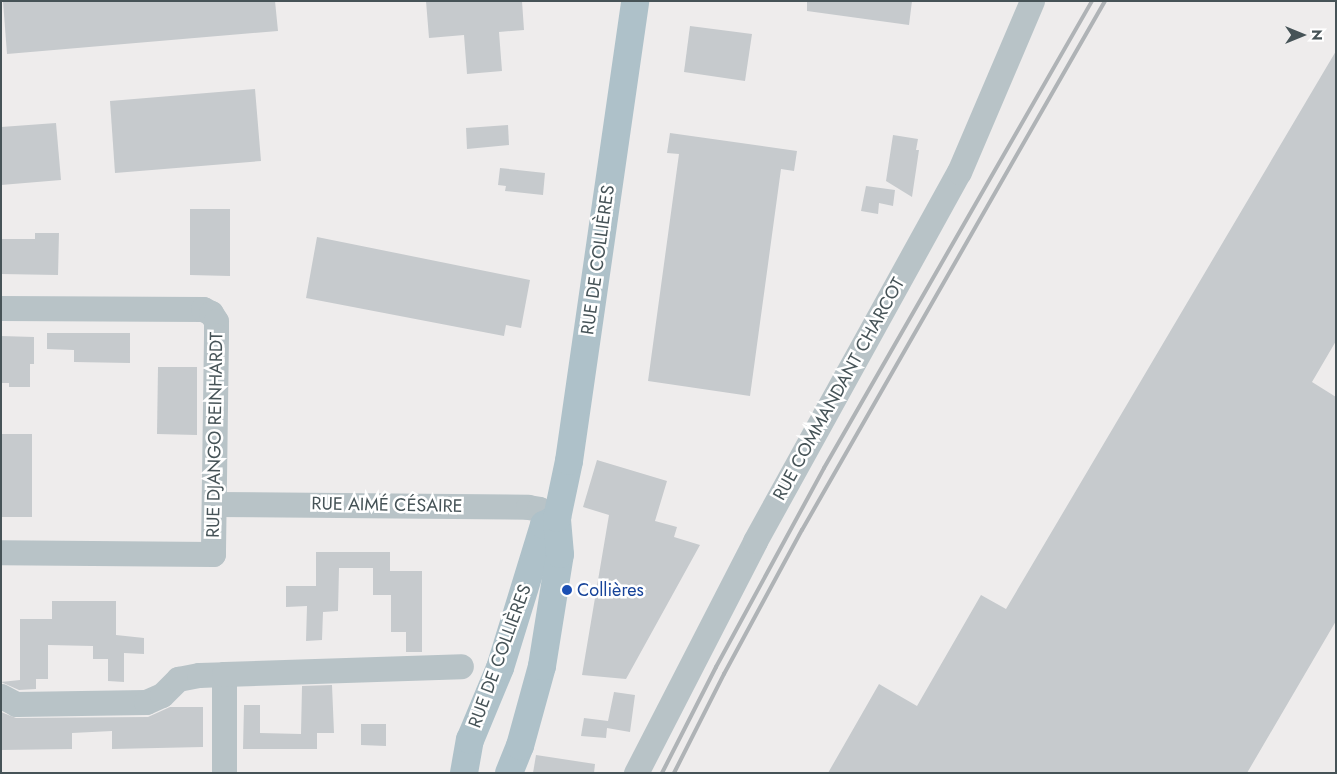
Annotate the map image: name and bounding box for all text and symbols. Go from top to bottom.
north arrow [1277,10,1327,60]
text: N [1307,29,1327,41]
street label: RUE DE COLLIÈRES [577,184,619,336]
street label: RUE COMMANDANT CHARCOT [769,274,909,504]
street label: RUE DJANGO REINHARDT [202,332,228,538]
street label: RUE AIMÉ CÉSAIRE [311,493,463,517]
place label: Collières [577,579,644,601]
street label: RUE DE COLLIÈRES [464,581,536,731]
marker: Collières [561,584,573,596]

